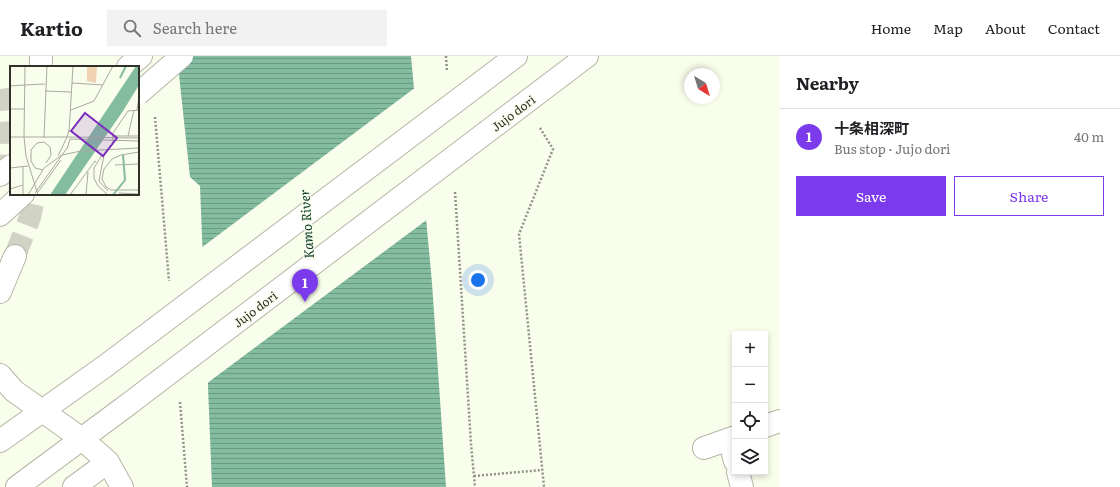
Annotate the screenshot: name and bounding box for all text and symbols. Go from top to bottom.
search box [107,10,387,46]
text: Kartio [20,14,83,42]
text: Search here [153,16,237,39]
icon: search [121,17,143,39]
text: Home [871,18,911,38]
text: Map [933,18,963,38]
text: About [985,18,1026,38]
text: Contact [1048,18,1100,38]
inset map [10,66,139,195]
north arrow [684,68,720,104]
text: Nearby [796,70,859,95]
street label: Jujo dori [487,90,539,136]
text: 十条相深町 [834,116,909,139]
text: 1 [806,127,812,146]
text: 40 m [1074,127,1104,146]
text: Bus stop · Jujo dori [834,139,950,158]
button: Save [796,176,946,216]
button: Share [954,176,1104,216]
water label: Kamo River [294,189,318,259]
pin: 1 [292,269,318,302]
your location [468,270,488,290]
street label: Jujo dori [229,286,281,332]
map controls [732,331,768,475]
button: + [732,331,768,367]
button: − [732,367,768,403]
button: locate [732,403,768,439]
button: layers [732,439,768,475]

